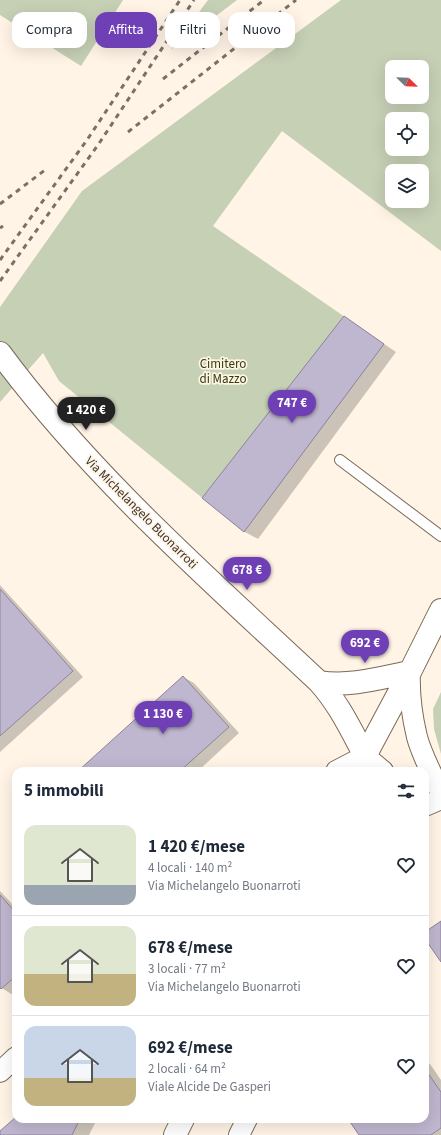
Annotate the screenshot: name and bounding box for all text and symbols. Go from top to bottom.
chip: Compra [12,12,87,48]
chip: Affitta [95,12,157,48]
chip: Filtri [165,12,220,48]
chip: Nuovo [228,12,295,48]
north arrow [385,60,429,104]
map controls [385,60,429,208]
button: locate [385,112,429,156]
button: layers [385,164,429,208]
park label: Cimitero di Mazzo [200,355,246,388]
pin: 747 € [264,390,320,424]
text: 747 € [277,394,307,412]
pin: 1 420 € [49,397,123,431]
text: 1 420 € [66,401,106,419]
street label: Via Michelangelo Buonarroti [81,452,202,573]
pin: 678 € [219,557,275,591]
text: 678 € [232,561,262,579]
pin: 692 € [337,630,393,664]
text: 692 € [350,634,380,652]
pin: 1 130 € [126,701,200,735]
text: 1 130 € [143,705,183,723]
text: 5 immobili [24,779,104,803]
icon: filters [395,780,417,802]
text: 1 420 €/mese [148,835,245,859]
icon: home [56,841,104,889]
icon: heart [395,854,417,876]
text: 4 locali · 140 m² [148,859,232,877]
text: Via Michelangelo Buonarroti [148,877,301,895]
text: 678 €/mese [148,936,233,960]
icon: home [56,942,104,990]
icon: heart [395,955,417,977]
text: 3 locali · 77 m² [148,960,226,978]
text: Via Michelangelo Buonarroti [148,978,301,996]
text: 692 €/mese [148,1036,233,1060]
icon: home [56,1042,104,1090]
icon: heart [395,1055,417,1077]
text: 2 locali · 64 m² [148,1060,226,1078]
text: Viale Alcide De Gasperi [148,1078,271,1096]

